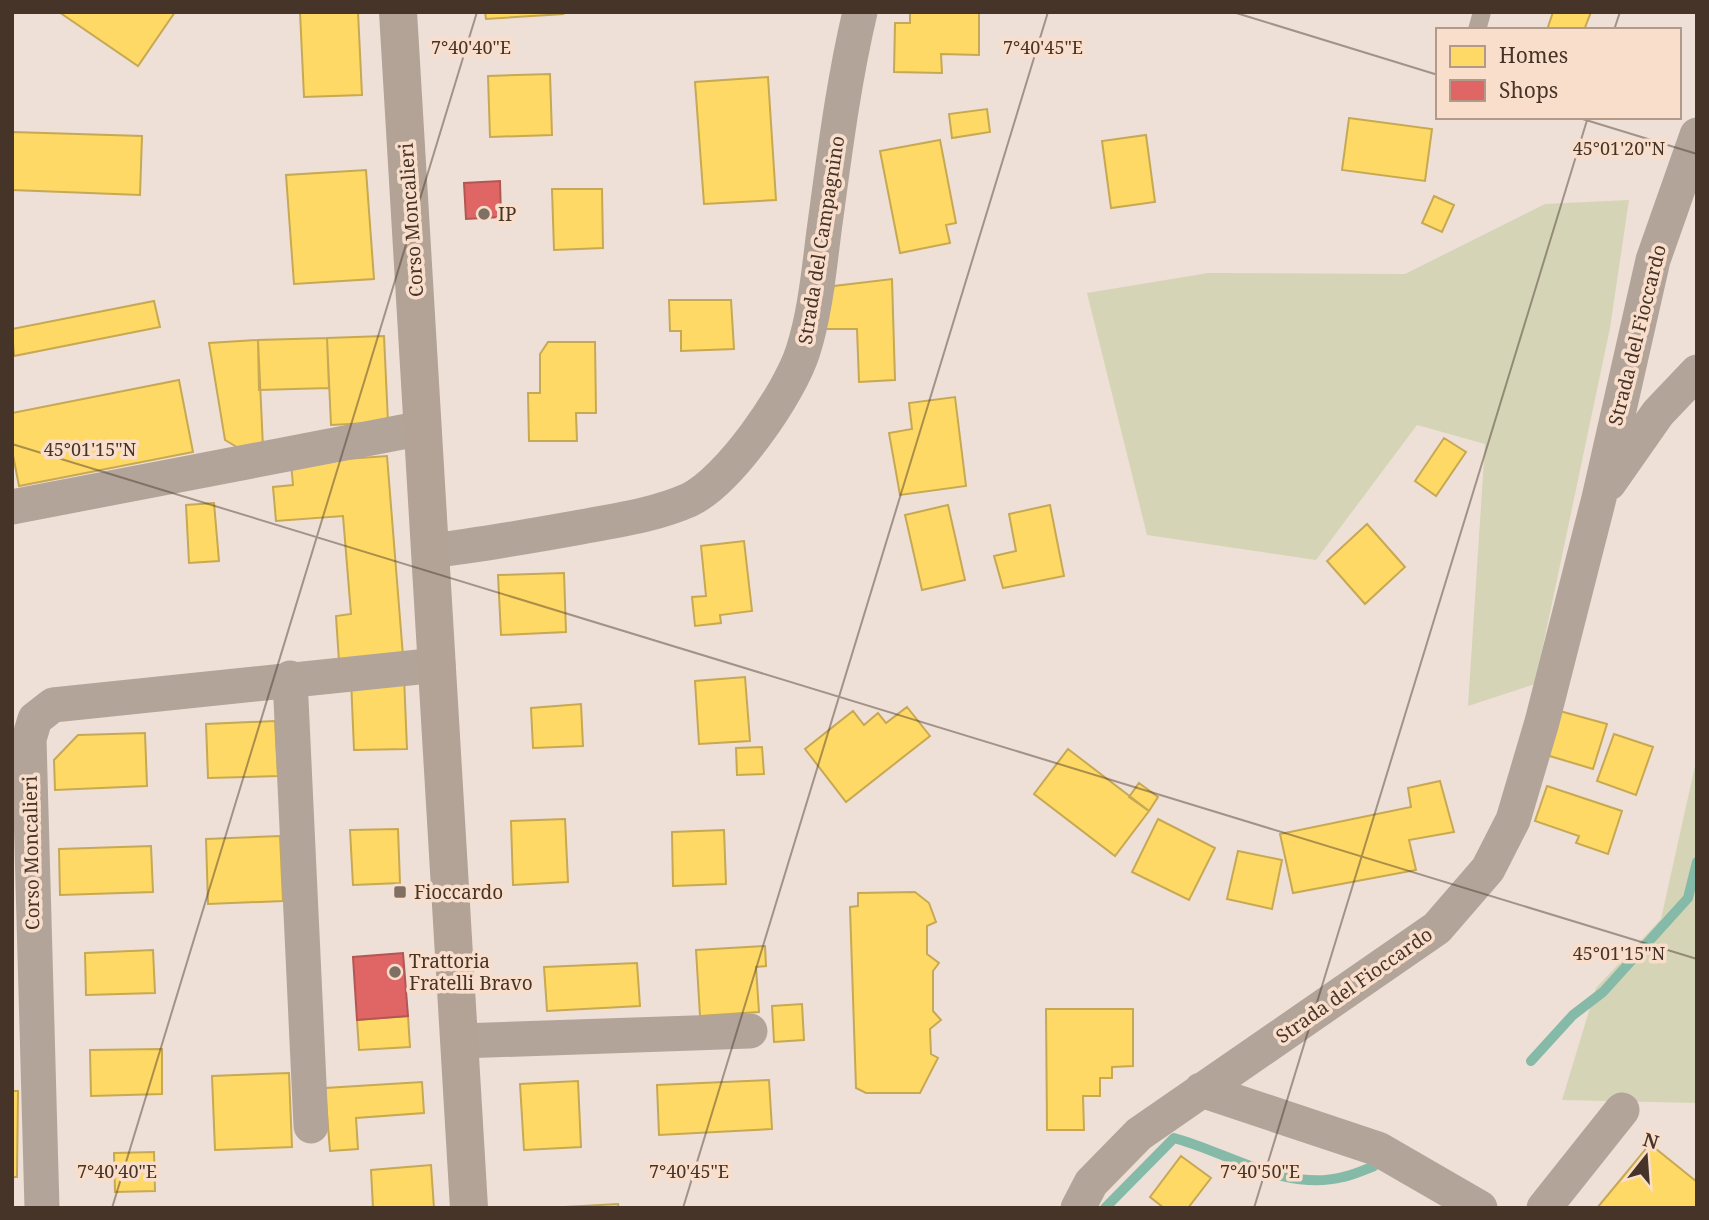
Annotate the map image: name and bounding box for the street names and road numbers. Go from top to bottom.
street label: Strada del Campagnino [792,134,850,346]
street label: Corso Moncalieri [393,142,429,298]
street label: Strada del Fioccardo [1602,242,1672,428]
street label: Corso Moncalieri [17,776,45,930]
street label: Strada del Fioccardo [1271,921,1437,1049]

